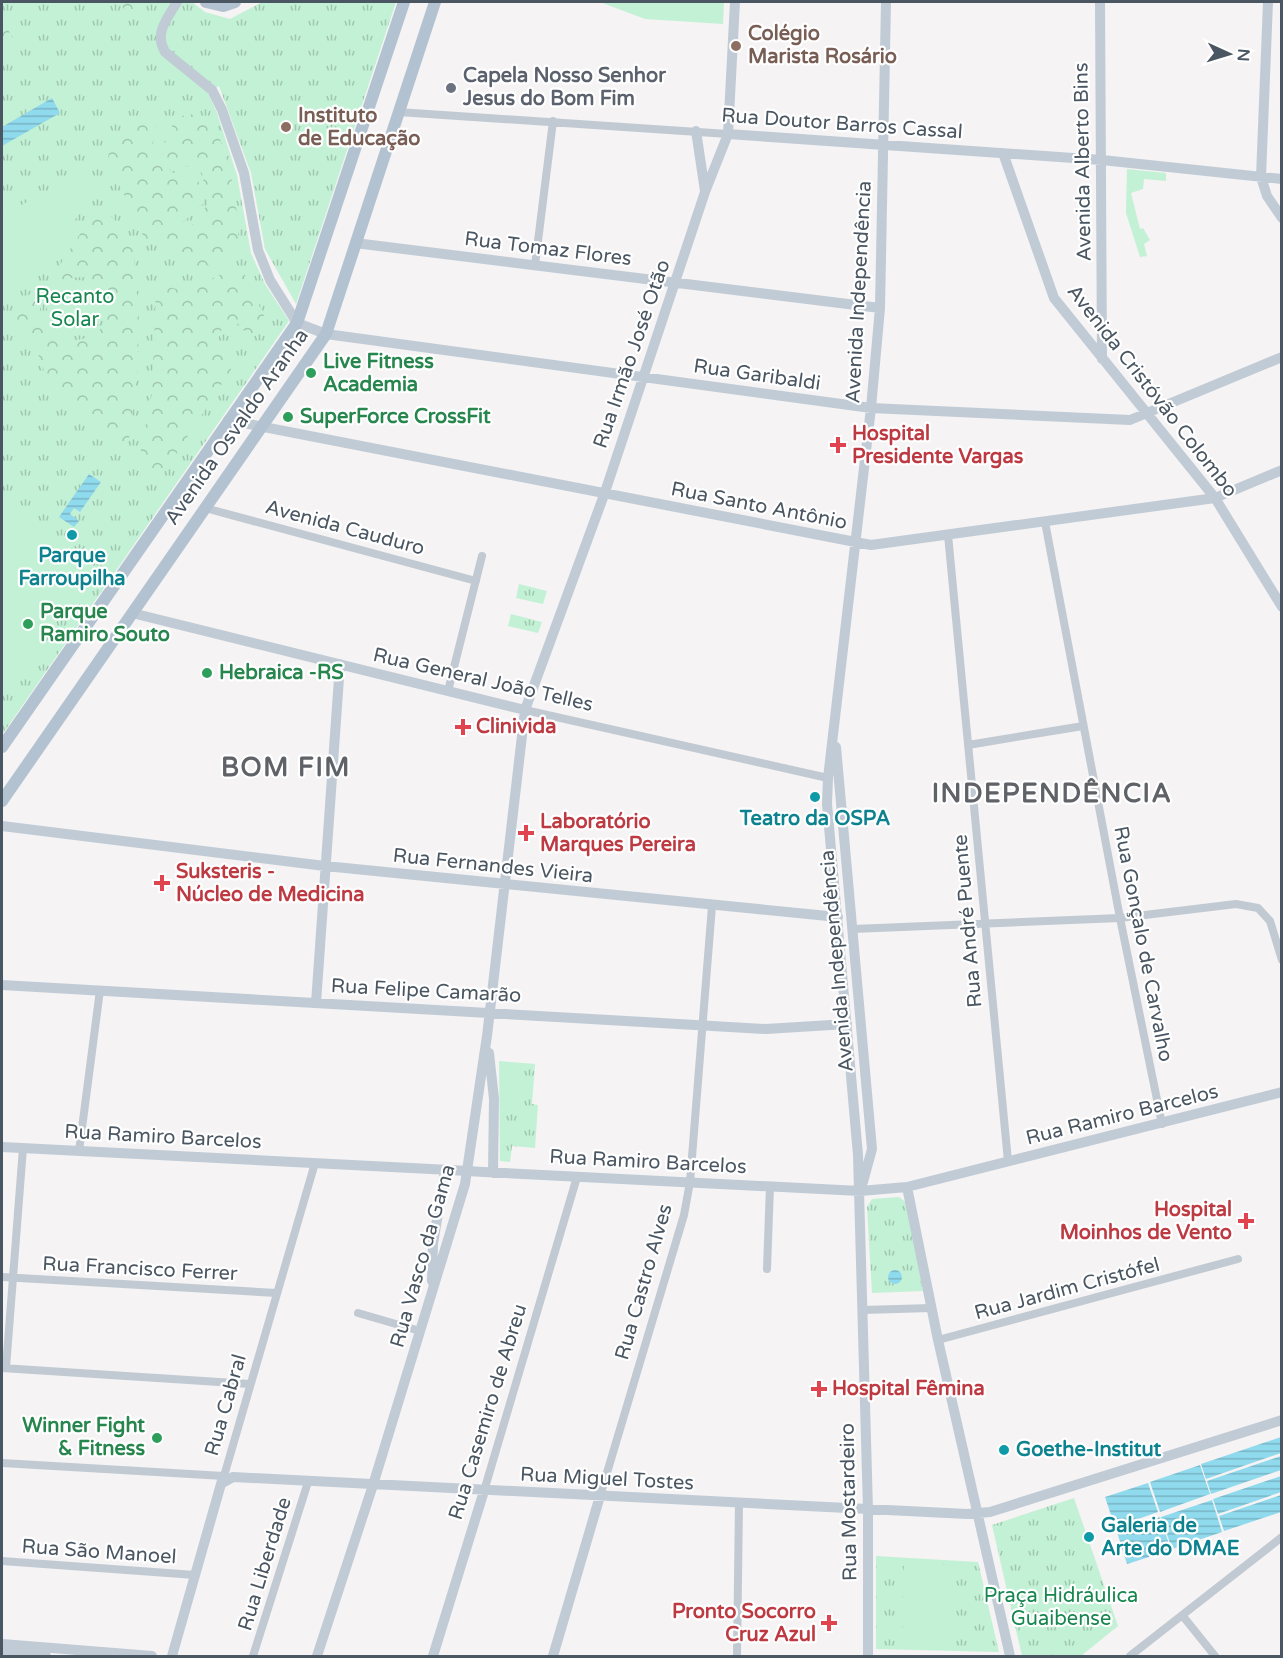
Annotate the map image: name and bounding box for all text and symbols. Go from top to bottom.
place label: Colégio Marista Rosário [748,22,897,69]
north arrow [1199,24,1259,84]
marker: Colégio Marista Rosário [729,39,743,53]
text: N [1233,48,1253,62]
street label: Avenida Alberto Bins [1069,62,1097,262]
place label: Capela Nosso Senhor Jesus do Bom Fim [462,64,666,111]
marker: Capela Nosso Senhor Jesus do Bom Fim [444,81,458,95]
place label: Instituto de Educação [298,104,420,151]
street label: Rua Doutor Barros Cassal [720,104,964,144]
marker: Instituto de Educação [279,120,293,134]
street label: Avenida Independência [841,180,877,404]
street label: Rua Tomaz Flores [463,227,633,271]
street label: Rua Irmão José Otão [588,257,676,451]
street label: Avenida Cristóvão Colombo [1062,280,1242,502]
park label: Recanto Solar [35,285,115,332]
street label: Avenida Osvaldo Aranha [160,324,314,530]
place label: Live Fitness Academia [323,350,434,397]
street label: Rua Garibaldi [692,354,822,396]
marker: Live Fitness Academia [304,366,318,380]
place label: SuperForce CrossFit [300,405,491,429]
marker: SuperForce CrossFit [281,410,295,424]
place label: Hospital Presidente Vargas [852,422,1024,469]
marker: Hospital Presidente Vargas [829,436,847,454]
street label: Rua Santo Antônio [669,477,849,535]
street label: Avenida Cauduro [263,495,427,561]
marker: Parque Farroupilha [65,528,79,542]
place label: Parque Farroupilha [18,544,126,591]
place label: Parque Ramiro Souto [40,600,170,647]
marker: Parque Ramiro Souto [21,617,35,631]
street label: Rua General João Telles [371,643,595,717]
place label: Hebraica -RS [219,661,343,685]
marker: Hebraica -RS [200,666,214,680]
place label: Clinivida [476,715,556,739]
marker: Clinivida [454,718,472,736]
district label: BOM FIM [221,752,351,783]
district label: INDEPENDÊNCIA [932,778,1172,809]
marker: Teatro da OSPA [808,790,822,804]
place label: Teatro da OSPA [739,807,890,831]
place label: Laboratório Marques Pereira [540,810,696,857]
marker: Laboratório Marques Pereira [517,824,535,842]
street label: Rua Gonçalo de Carvalho [1108,824,1178,1064]
street label: Rua André Puente [948,833,988,1009]
street label: Rua Fernandes Vieira [392,844,594,888]
street label: Avenida Independência [815,849,859,1073]
place label: Suksteris - Núcleo de Medicina [176,860,364,907]
marker: Suksteris - Núcleo de Medicina [153,874,171,892]
street label: Rua Felipe Camarão [330,974,522,1008]
street label: Rua Ramiro Barcelos [1023,1079,1221,1151]
street label: Rua Ramiro Barcelos [64,1120,262,1154]
street label: Rua Ramiro Barcelos [549,1145,747,1179]
street label: Rua Vasco da Gama [385,1162,461,1350]
place label: Hospital Moinhos de Vento [1060,1198,1232,1245]
street label: Rua Castro Alves [610,1201,678,1363]
marker: Hospital Moinhos de Vento [1237,1212,1255,1230]
street label: Rua Francisco Ferrer [42,1252,239,1286]
street label: Rua Jardim Cristófel [972,1253,1162,1325]
street label: Rua Casemiro de Abreu [444,1301,532,1523]
street label: Rua Cabral [200,1351,252,1459]
place label: Hospital Fêmina [832,1377,985,1401]
marker: Hospital Fêmina [810,1380,828,1398]
place label: Winner Fight & Fitness [22,1414,145,1461]
street label: Rua Mostardeiro [836,1423,862,1581]
marker: Winner Fight & Fitness [150,1431,164,1445]
place label: Goethe-Institut [1016,1438,1162,1462]
marker: Goethe-Institut [997,1443,1011,1457]
street label: Rua Miguel Tostes [519,1462,695,1496]
street label: Rua Liberdade [233,1494,297,1634]
place label: Galeria de Arte do DMAE [1101,1514,1240,1561]
marker: Galeria de Arte do DMAE [1082,1530,1096,1544]
street label: Rua São Manoel [21,1535,177,1569]
park label: Praça Hidráulica Guaibense [984,1584,1138,1631]
place label: Pronto Socorro Cruz Azul [672,1600,816,1647]
marker: Pronto Socorro Cruz Azul [820,1614,838,1632]

